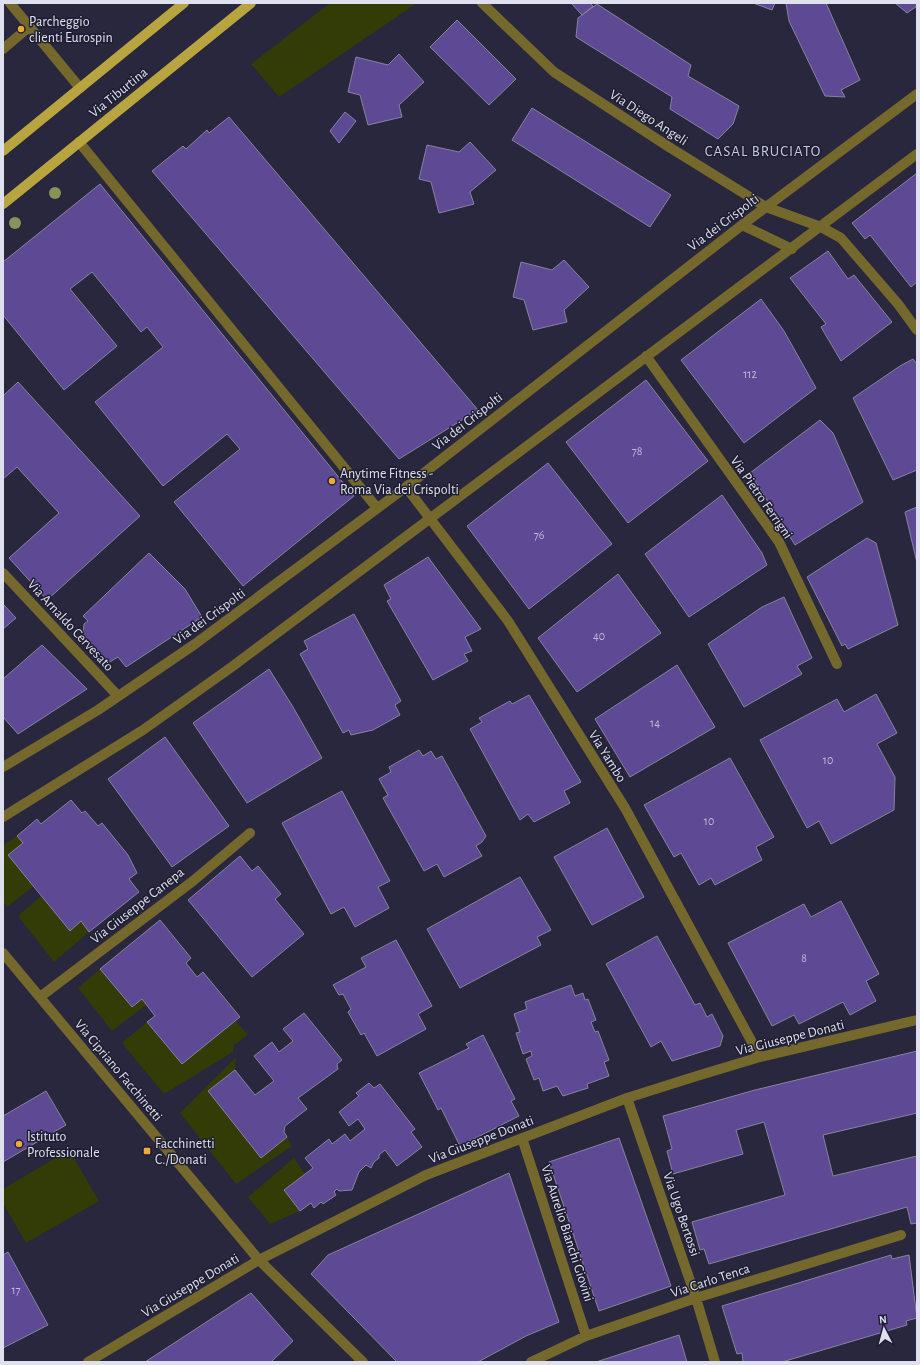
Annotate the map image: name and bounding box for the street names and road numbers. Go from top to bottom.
street label: Via Tiburtina [87,65,151,120]
street label: Via Diego Angeli [607,87,690,148]
street label: Via dei Crispolti [685,192,762,254]
street label: Via dei Crispolti [430,390,505,453]
street label: Via Pietro Ferrigni [728,454,795,541]
street label: Via Arnaldo Cervesato [24,577,116,674]
street label: Via dei Crispolti [171,586,248,647]
street label: Via Yambo [586,728,629,785]
street label: Via Giuseppe Canepa [88,865,187,947]
street label: Via Cipriano Facchinetti [72,1017,165,1124]
street label: Via Giuseppe Donati [735,1018,846,1058]
street label: Via Giuseppe Donati [427,1114,536,1166]
street label: Via Aurelio Bianchi Giovini [538,1163,596,1304]
street label: Via Ugo Bertossi [660,1170,702,1258]
street label: Via Giuseppe Donati [139,1251,242,1320]
street label: Via Carlo Tenca [669,1261,752,1300]

